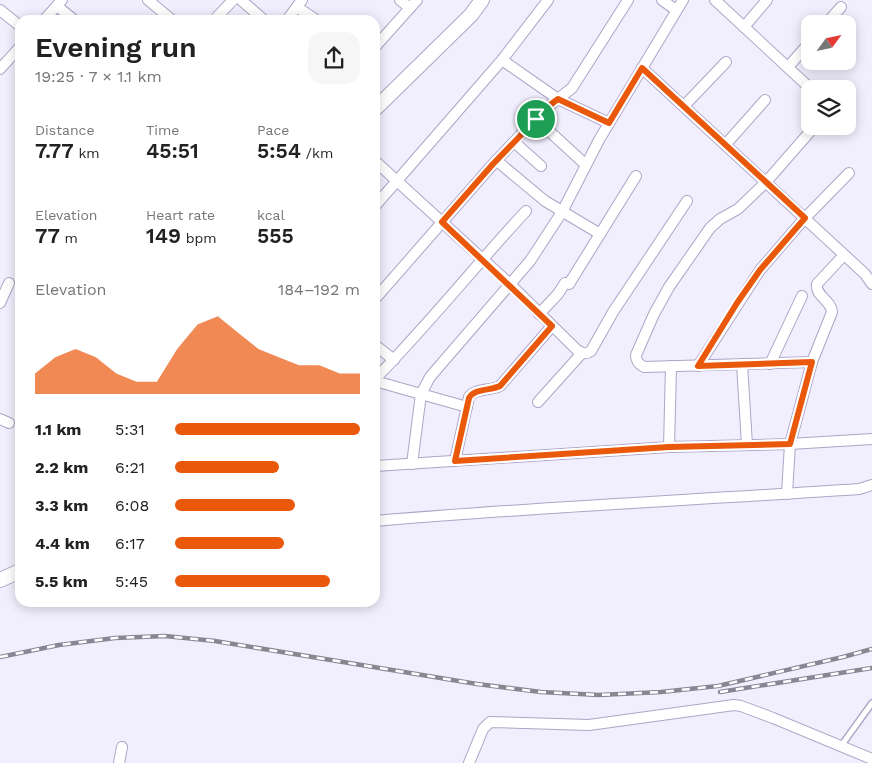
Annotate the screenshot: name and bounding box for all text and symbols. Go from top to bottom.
north arrow [801,15,856,70]
map controls [801,15,856,135]
text: Evening run [35,31,196,64]
button: share [308,32,360,84]
text: 19:25 · 7 × 1.1 km [35,67,162,86]
button: layers [801,80,856,135]
pin [515,98,557,140]
icon: arrive [522,105,550,133]
text: Distance [35,122,95,138]
text: Time [146,122,179,138]
text: Pace [257,122,289,138]
text: 7.77 [35,138,74,163]
text: 45:51 [146,138,199,163]
text: 5:54 [257,138,301,163]
text: km [74,145,100,161]
text: /km [301,145,333,161]
text: Elevation [35,207,98,223]
text: Heart rate [146,207,215,223]
text: kcal [257,207,285,223]
text: 77 [35,223,60,248]
text: 149 [146,223,181,248]
text: 555 [257,223,294,248]
text: m [60,230,78,246]
text: bpm [181,230,217,246]
text: Elevation [35,280,106,299]
text: 184–192 m [278,280,360,299]
text: 1.1 km [35,420,81,439]
text: 5:31 [115,420,145,439]
text: 2.2 km [35,458,88,477]
text: 6:21 [115,458,145,477]
text: 3.3 km [35,496,88,515]
text: 6:08 [115,496,149,515]
text: 4.4 km [35,534,90,553]
text: 6:17 [115,534,145,553]
text: 5.5 km [35,572,88,591]
text: 5:45 [115,572,148,591]

